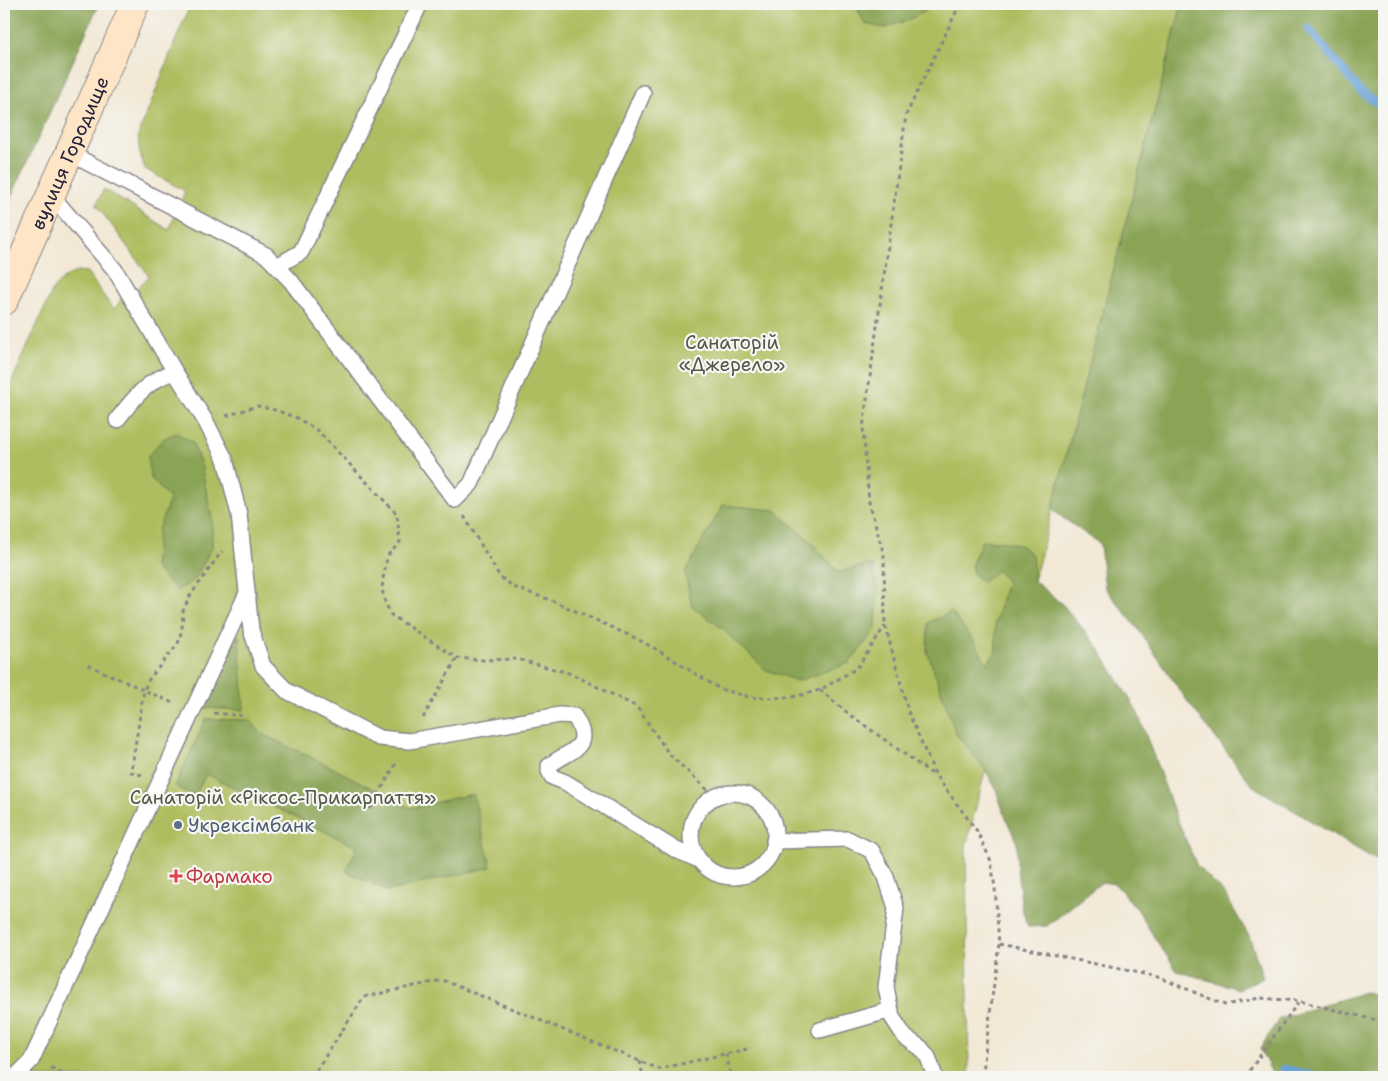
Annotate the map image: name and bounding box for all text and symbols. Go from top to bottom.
street label: вулиця Городище [25,72,115,234]
park label: Санаторій «Джерело» [679,330,785,377]
park label: Санаторій «Ріксос-Прикарпаття» [130,785,436,810]
place label: Укрексімбанк [188,813,314,838]
marker: Укрексімбанк [172,819,184,831]
place label: Фармако [186,864,273,889]
marker: Фармако [170,870,182,882]

